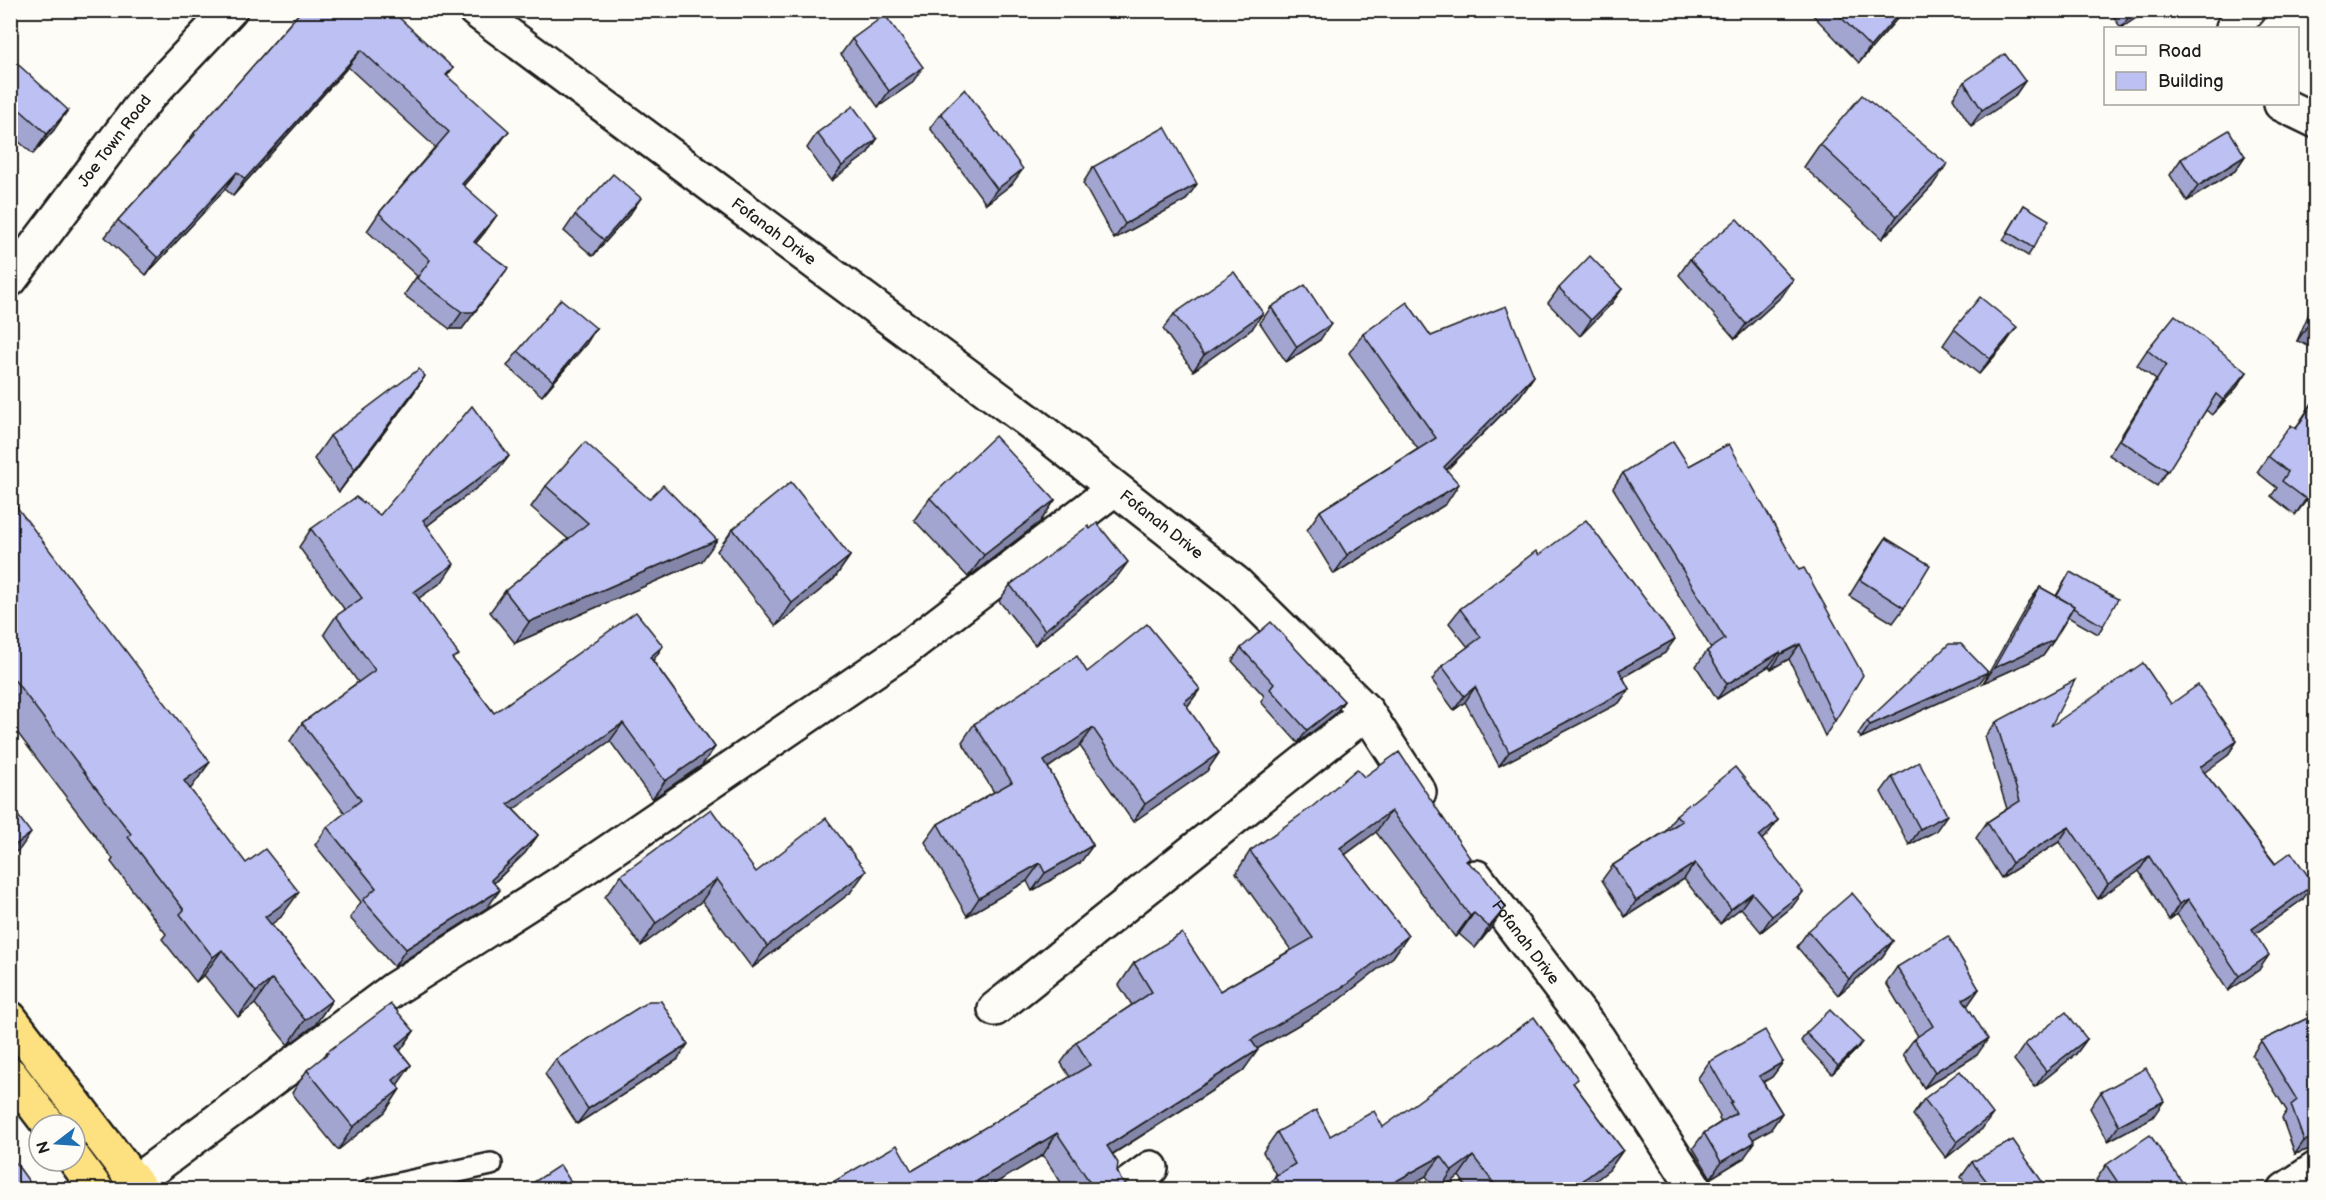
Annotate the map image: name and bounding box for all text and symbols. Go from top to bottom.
legend [2104,27,2299,105]
text: Road [2158,41,2202,62]
text: Building [2158,71,2224,92]
street label: Joe Town Road [74,91,155,191]
street label: Fofanah Drive [728,194,820,270]
street label: Fofanah Drive [1116,486,1207,563]
street label: Fofanah Drive [1488,897,1564,989]
north arrow [27,1113,87,1173]
text: N [33,1138,55,1155]

